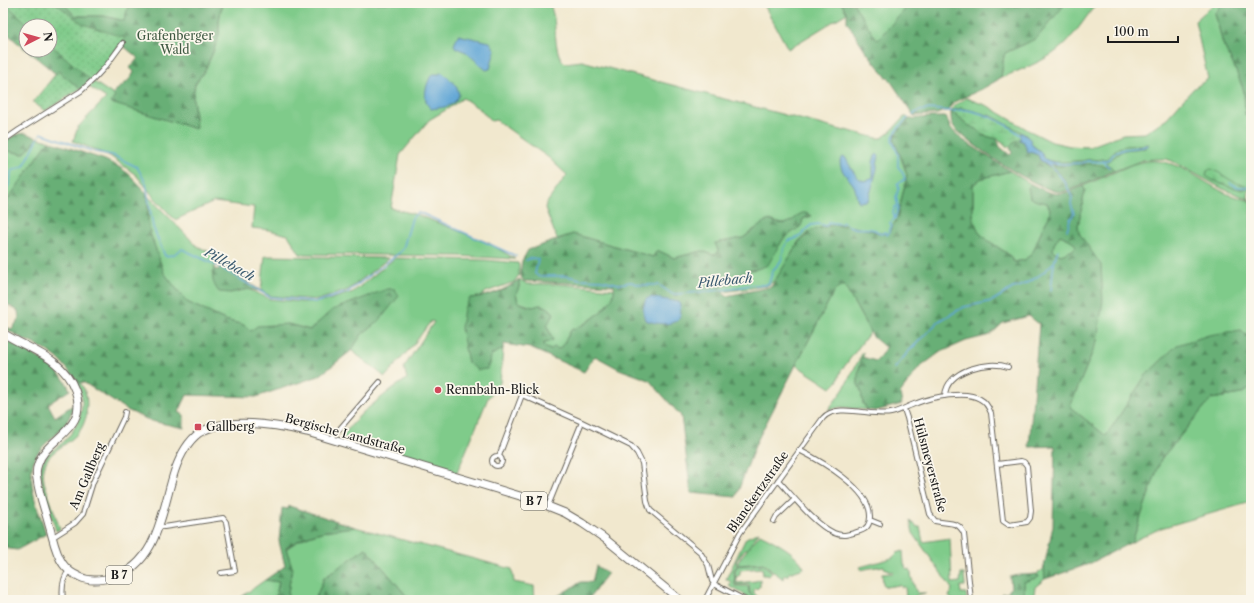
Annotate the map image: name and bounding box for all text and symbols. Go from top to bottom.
north arrow [18,18,58,58]
scale bar [1108,18,1178,44]
text: 100 m [1114,24,1149,39]
park label: Grafenberger Wald [137,28,213,57]
text: N [40,31,55,43]
water label: Pillebach [201,243,258,284]
water label: Pillebach [696,269,753,291]
place label: Rennbahn-Blick [446,382,540,397]
marker: Rennbahn-Blick [433,385,443,395]
street label: Bergische Landstraße [283,410,407,457]
street label: Hülsmeyerstraße [911,416,950,514]
place label: Gallberg [206,419,255,434]
marker: Gallberg [193,422,203,432]
street label: Am Gallberg [65,439,108,513]
street label: Blanckertzstraße [724,448,792,536]
road number: B 7 [521,492,547,510]
road number: B 7 [106,566,132,584]

